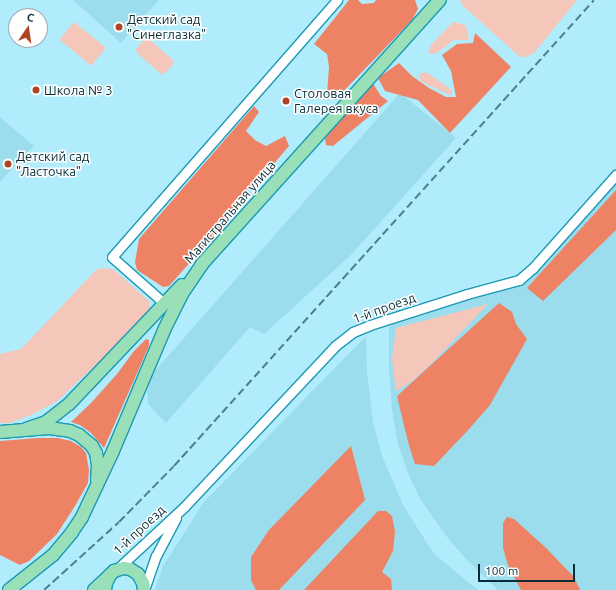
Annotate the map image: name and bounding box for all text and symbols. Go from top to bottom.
north arrow [8,8,48,48]
text: С [26,11,35,24]
place label: Детский сад "Синеглазка" [127,12,206,43]
marker: Детский сад "Синеглазка" [114,22,124,32]
place label: Школа № 3 [44,82,113,98]
marker: Школа № 3 [31,85,41,95]
place label: Столовая Галерея вкуса [294,86,378,117]
marker: Столовая Галерея вкуса [281,96,291,106]
place label: Детский сад "Ласточка" [16,149,89,180]
street label: Магистральная улица [181,157,279,267]
marker: Детский сад "Ласточка" [3,159,13,169]
street label: 1-й проезд [351,289,417,327]
street label: 1-й проезд [110,502,168,558]
scale bar [480,556,577,582]
text: 100 m [485,564,518,577]

